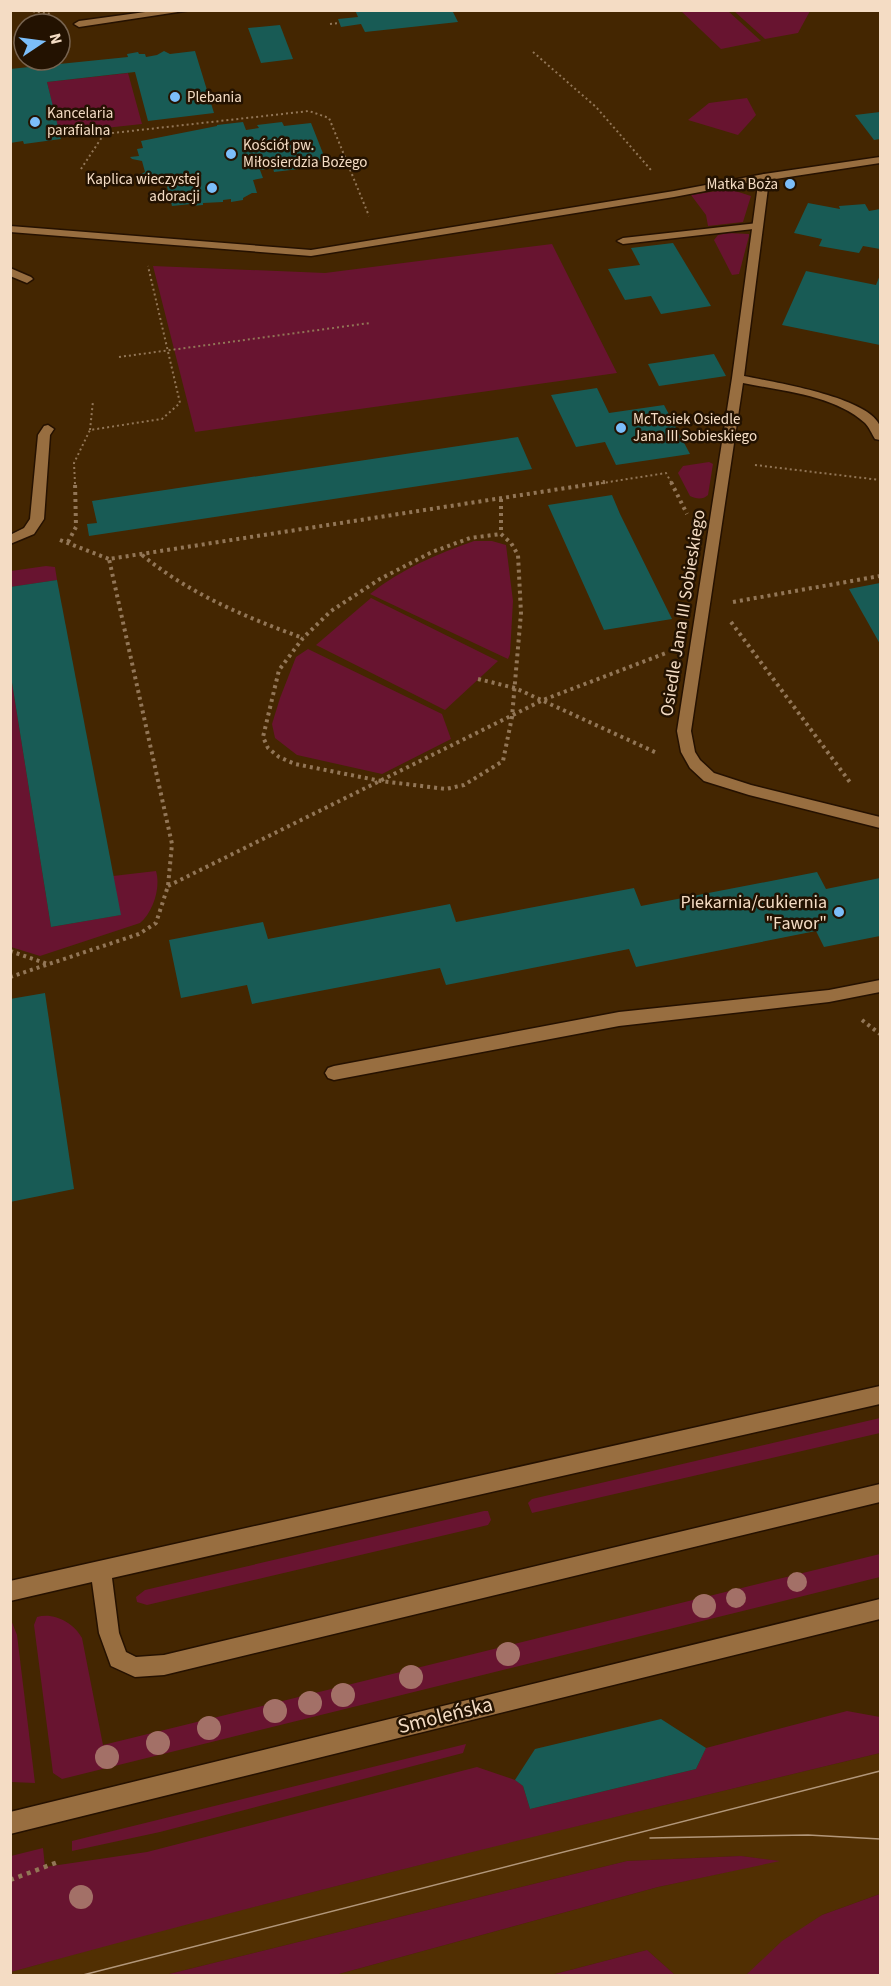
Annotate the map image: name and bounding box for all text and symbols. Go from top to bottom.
north arrow [12,12,72,72]
text: N [44,31,68,47]
place label: Plebania [187,87,242,108]
marker: Plebania [168,90,182,104]
place label: Kancelaria parafialna [47,103,113,141]
marker: Kancelaria parafialna [28,115,42,129]
place label: Kościół pw. Miłosierdzia Bożego [243,135,367,173]
marker: Kościół pw. Miłosierdzia Bożego [224,147,238,161]
place label: Kaplica wieczystej adoracji [87,169,200,207]
place label: Matka Boża [706,174,778,195]
marker: Matka Boża [783,177,797,191]
marker: Kaplica wieczystej adoracji [205,181,219,195]
place label: McTosiek Osiedle Jana III Sobieskiego [633,409,757,447]
marker: McTosiek Osiedle Jana III Sobieskiego [614,421,628,435]
street label: Osiedle Jana III Sobieskiego [654,508,712,718]
place label: Piekarnia/cukiernia "Fawor" [680,890,827,936]
marker: Piekarnia/cukiernia "Fawor" [832,905,846,919]
street label: Smoleńska [394,1689,496,1741]

